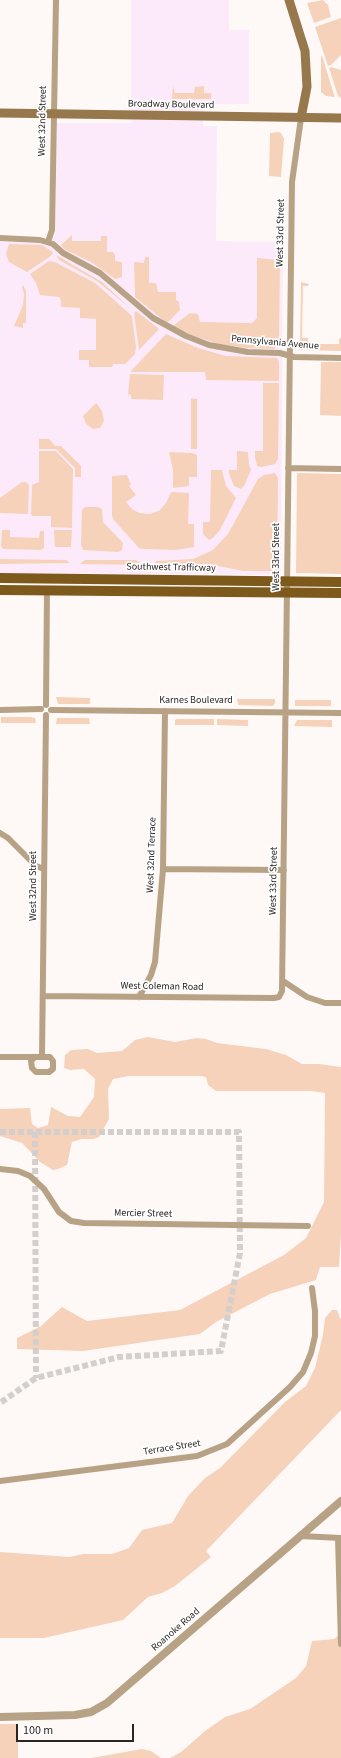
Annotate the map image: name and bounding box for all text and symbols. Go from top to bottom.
street label: West 32nd Street [36,86,50,156]
street label: Broadway Boulevard [128,98,214,112]
street label: West 33rd Street [274,199,288,267]
street label: Pennsylvania Avenue [231,333,319,353]
street label: West 33rd Street [271,523,283,591]
street label: Southwest Trafficway [126,561,216,575]
street label: Karnes Boulevard [159,695,233,707]
street label: West 32nd Terrace [145,817,159,893]
street label: West 33rd Street [267,847,281,915]
street label: West 32nd Street [28,851,40,921]
street label: West Coleman Road [120,980,204,994]
street label: Mercier Street [114,1207,172,1221]
street label: Terrace Street [143,1438,201,1458]
street label: Roanoke Road [149,1606,203,1654]
scale bar [18,1716,136,1742]
text: 100 m [23,1722,53,1739]

